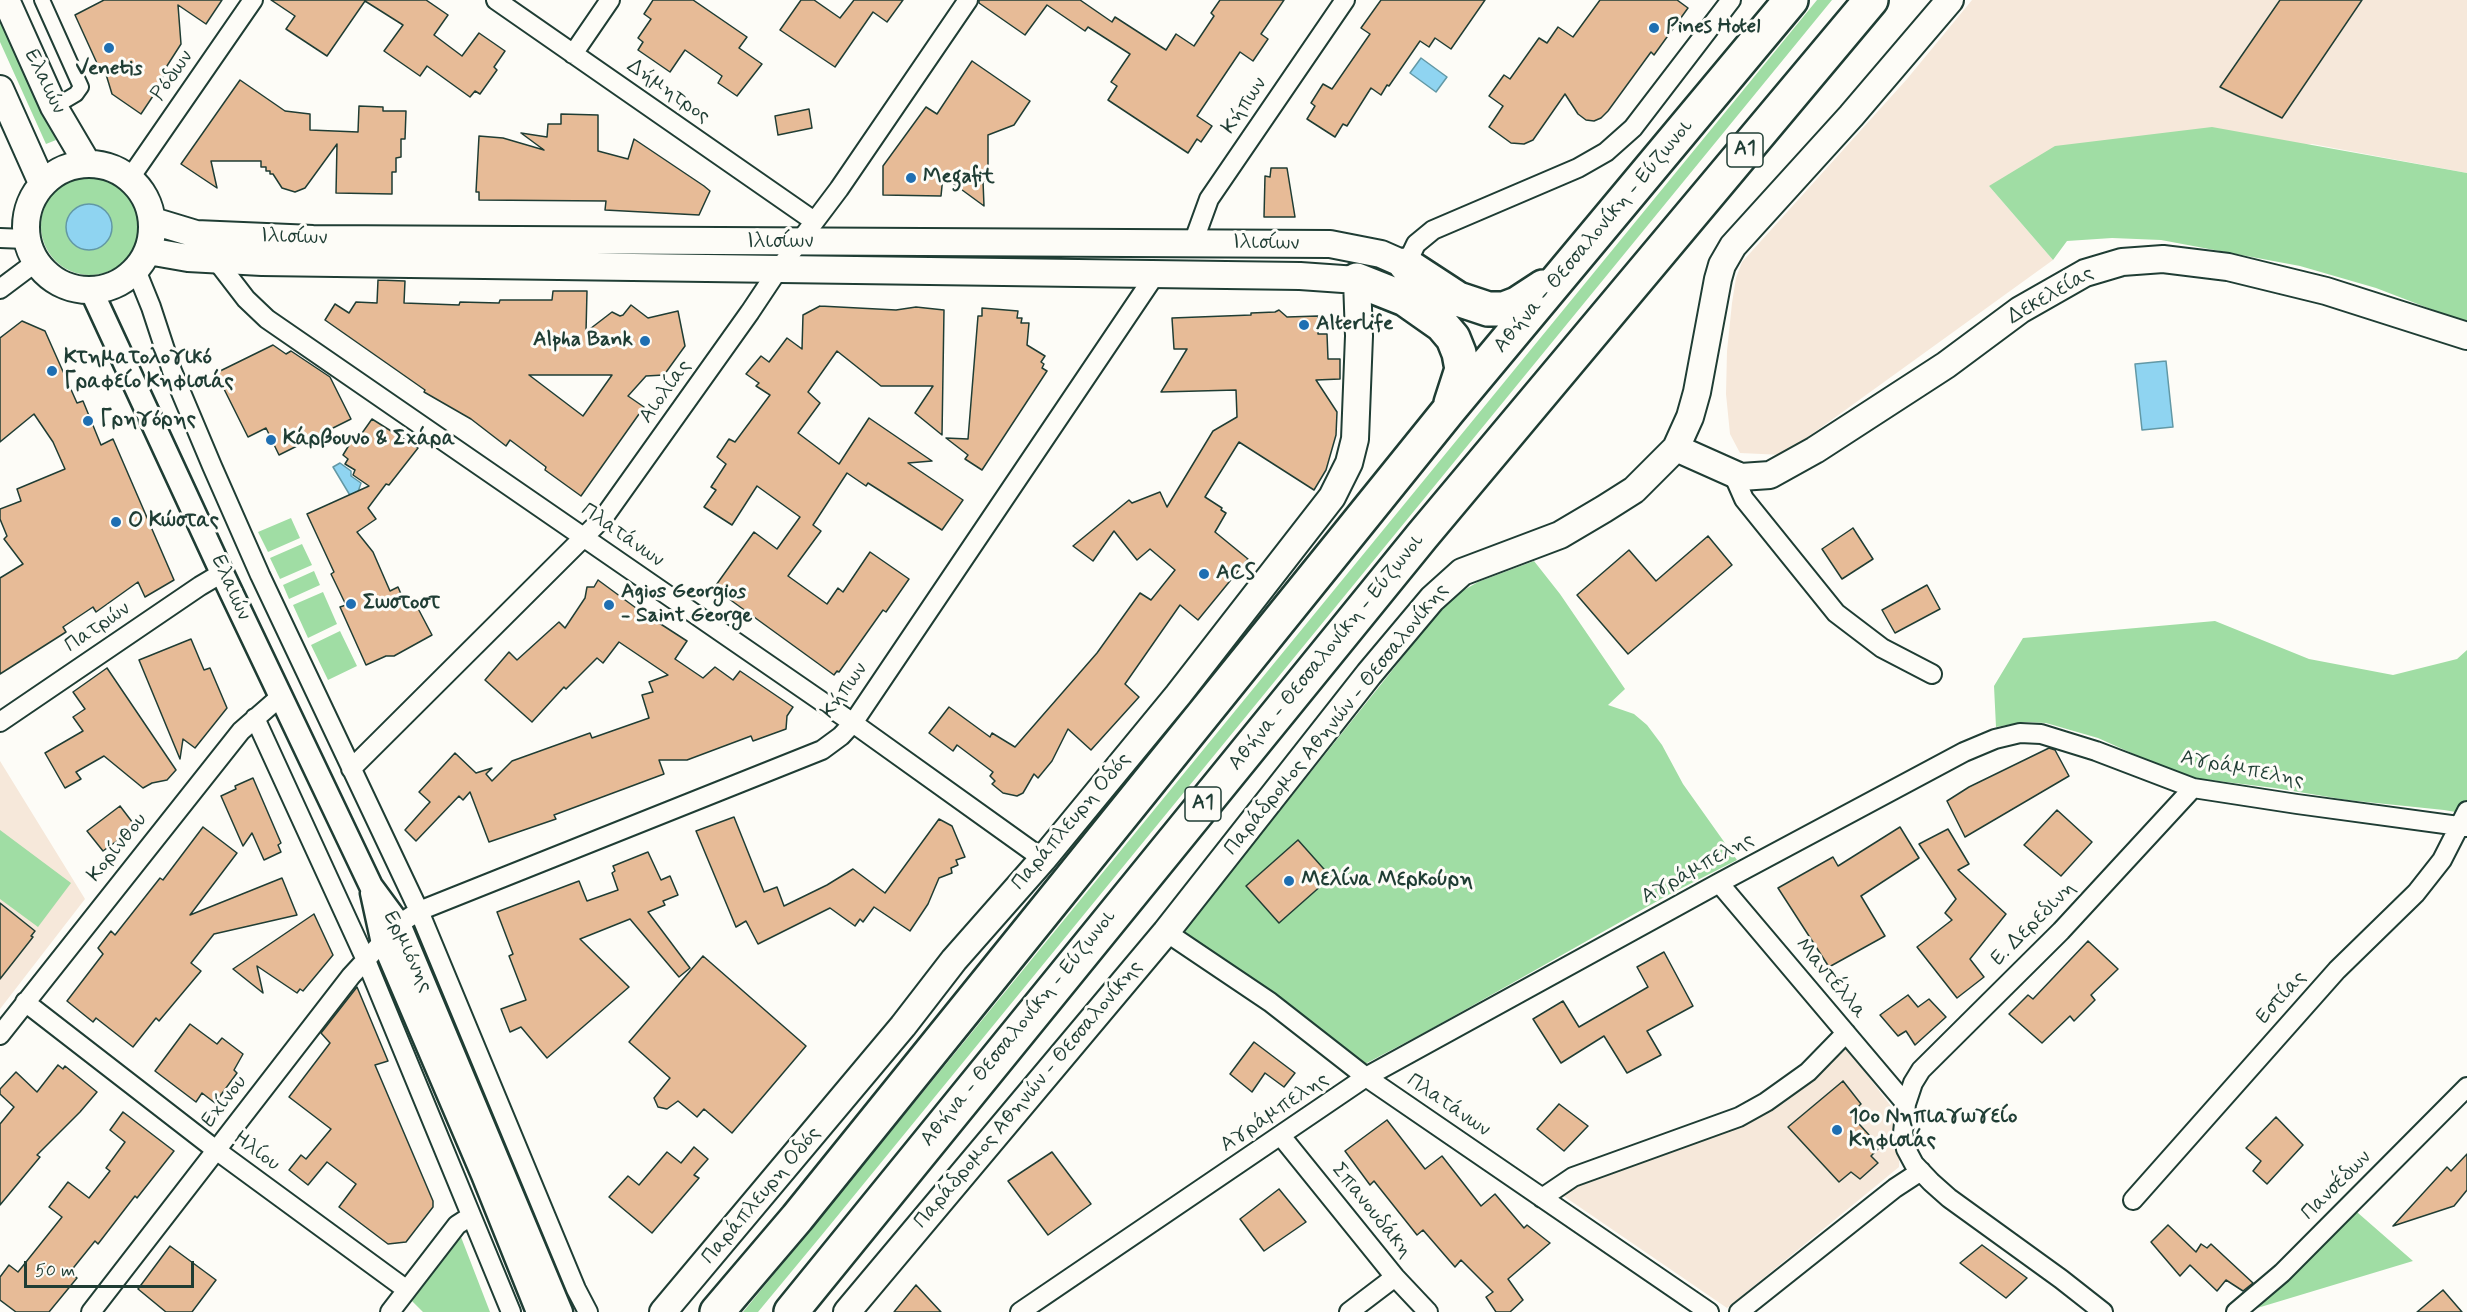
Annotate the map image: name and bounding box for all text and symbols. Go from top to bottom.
place label: Pines Hotel [1666,15,1761,41]
marker: Pines Hotel [1647,21,1661,35]
marker: Venetis [102,41,116,55]
street label: Ελαιών [18,46,70,118]
street label: Ρόδων [147,46,199,106]
street label: Δήμητρος [622,54,714,130]
place label: Venetis [76,57,142,83]
street label: Κήπων [1217,73,1273,139]
street label: Αθήνα - Θεσσαλονίκη - Εύζωνοι [1489,115,1699,359]
road number: Α1 [1727,133,1763,167]
place label: Megafit [923,165,995,191]
marker: Megafit [904,171,918,185]
street label: Ιλισίων [260,224,328,252]
street label: Ιλισίων [747,230,813,256]
street label: Ιλισίων [1232,231,1300,257]
street label: Δεκελείας [2003,261,2099,331]
place label: Alterlife [1316,312,1393,338]
marker: Alterlife [1297,318,1311,332]
place label: Alpha Bank [533,328,633,354]
marker: Alpha Bank [638,334,652,348]
place label: Κτηματολογικό Γραφείο Κηφισιάς [64,346,234,396]
street label: Αιολίας [634,355,698,429]
marker: Κτηματολογικό Γραφείο Κηφισιάς [45,364,59,378]
place label: Γρηγόρης [100,408,196,434]
marker: Γρηγόρης [81,414,95,428]
place label: Κάρβουνο & Σχάρα [283,427,455,453]
marker: Κάρβουνο & Σχάρα [264,433,278,447]
street label: Πλατάνων [576,498,668,574]
place label: Ο Κώστας [128,509,219,535]
marker: Ο Κώστας [109,515,123,529]
street label: Αθήνα - Θεσσαλονίκη - Εύζωνοι [1224,530,1430,776]
street label: Ελαιών [204,551,256,625]
place label: ACS [1216,561,1255,587]
marker: ACS [1197,567,1211,581]
street label: Παράδρομος Αθηνών - Θεσσαλονίκης [1219,579,1455,861]
place label: Agios Georgios - Saint George [621,580,752,630]
place label: Σωστοστ [363,591,440,617]
street label: Πατρών [61,597,135,659]
marker: Σωστοστ [344,597,358,611]
marker: Agios Georgios - Saint George [602,598,616,612]
street label: Κήπων [816,658,874,724]
street label: Αγράμπελης [2178,746,2306,794]
street label: Παράπλευρη Οδός [1007,748,1137,896]
road number: Α1 [1185,787,1221,821]
street label: Κορίνθου [83,808,153,888]
street label: Αγράμπελης [1637,828,1759,910]
place label: Μελίνα Μερκούρη [1301,868,1473,894]
marker: Μελίνα Μερκούρη [1282,874,1296,888]
street label: Ε. Δερεδινη [1986,876,2082,972]
street label: Αθήνα - Θεσσαλονίκη - Εύζωνοι [916,906,1122,1152]
street label: Ερμιόνης [377,907,437,997]
street label: Μαντέλλα [1789,933,1871,1025]
street label: Παράδρομος Αθηνών - Θεσσαλονίκης [909,956,1149,1234]
street label: Εστίας [2251,966,2313,1030]
street label: Αγράμπελης [1216,1068,1334,1158]
street label: Πλατάνων [1401,1069,1495,1143]
street label: Εχίνου [197,1071,253,1133]
place label: 10ο Νηπιαγωγείο Κηφισιάς [1849,1105,2017,1155]
street label: Παράπλευρη Οδός [697,1122,827,1270]
marker: 10ο Νηπιαγωγείο Κηφισιάς [1830,1123,1844,1137]
street label: Ηλίου [228,1127,284,1177]
street label: Πανσέδων [2297,1146,2377,1226]
street label: Σπανουδάκη [1325,1159,1417,1263]
scale bar [27,1249,196,1287]
text: 50 m [35,1259,75,1283]

